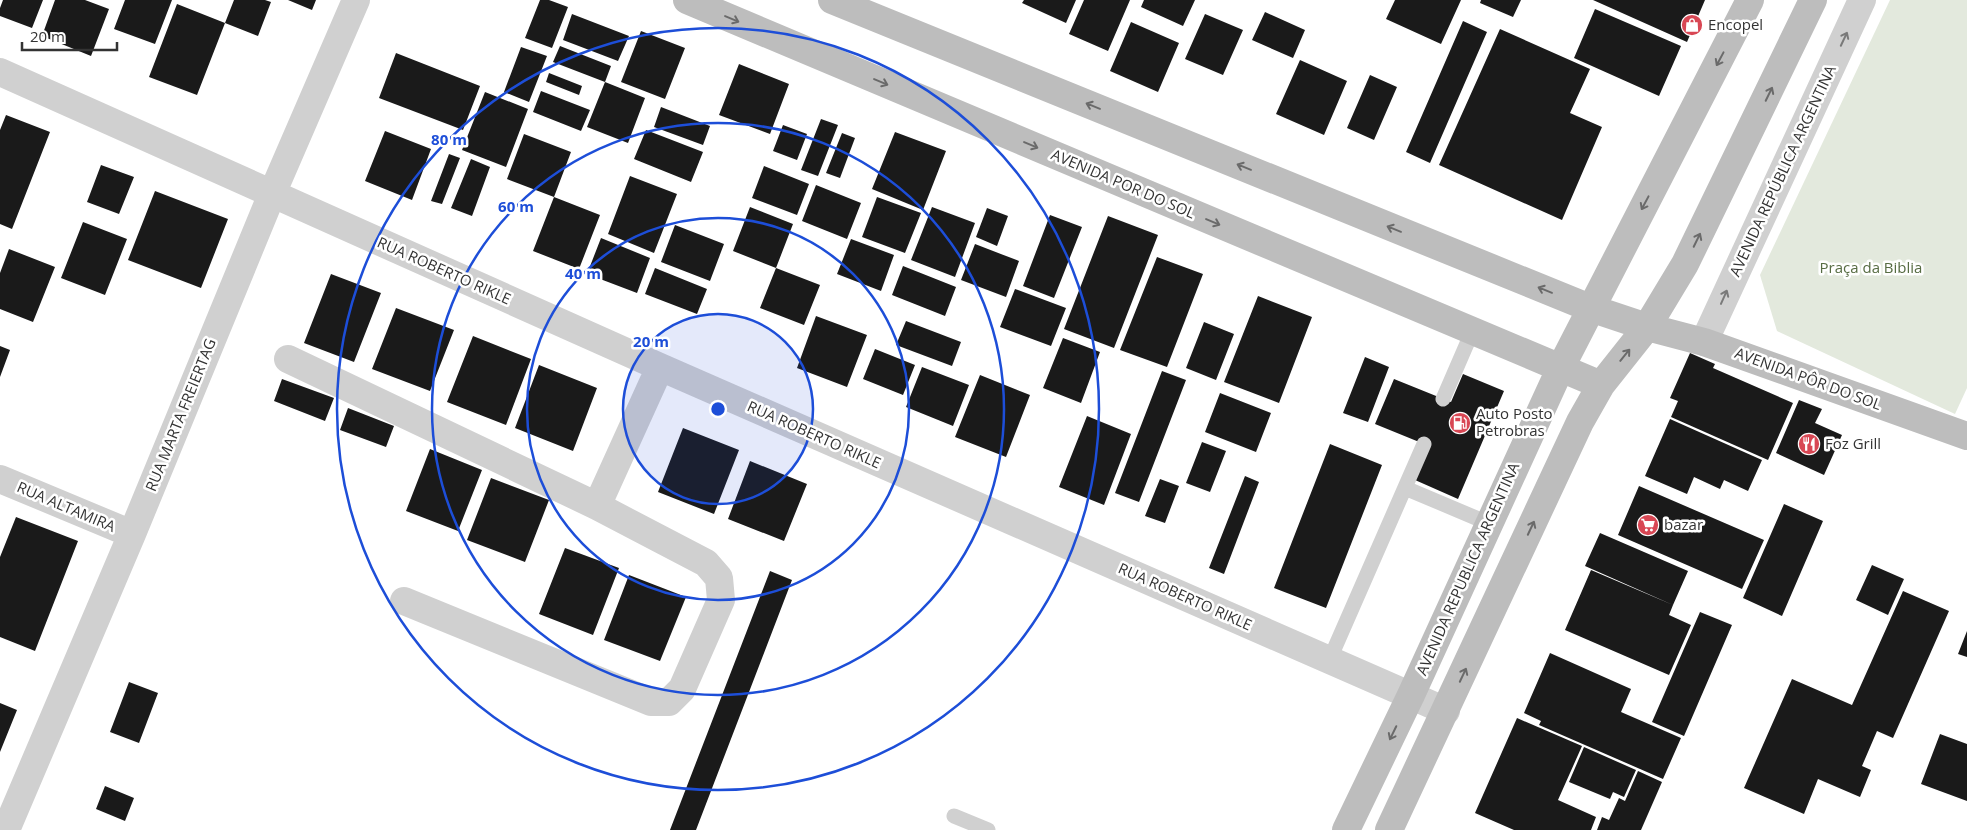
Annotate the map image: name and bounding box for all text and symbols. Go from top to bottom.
shop icon: Encopel [1680,13,1704,37]
place label: Encopel [1708,14,1763,34]
one-way arrow [724,15,739,24]
scale bar [22,20,118,52]
text: 20 m [30,26,65,46]
one-way arrow [1840,32,1849,47]
one-way arrow [1715,51,1724,66]
street label: AVENIDA REPÚBLICA ARGENTINA [1724,61,1840,280]
one-way arrow [874,79,889,88]
one-way arrow [1764,87,1774,102]
one-way arrow [1086,101,1101,111]
text: 80 m [431,129,467,149]
one-way arrow [1023,141,1038,151]
street label: AVENIDA POR DO SOL [1048,144,1199,223]
one-way arrow [1237,162,1252,172]
one-way arrow [1640,195,1649,210]
text: 60 m [498,196,534,216]
one-way arrow [1205,218,1220,228]
one-way arrow [1387,223,1402,233]
street label: RUA ROBERTO RIKLE [374,232,514,309]
one-way arrow [1693,233,1702,248]
park label: Praça da Biblia [1820,257,1922,277]
text: 40 m [565,263,601,283]
one-way arrow [1538,284,1553,294]
one-way arrow [1719,290,1729,305]
text: 20 m [633,331,669,351]
street label: RUA MARTA FREIERTAG [140,335,220,494]
street label: AVENIDA PÔR DO SOL [1732,342,1885,414]
one-way arrow [1619,349,1630,362]
street label: RUA ROBERTO RIKLE [744,396,884,473]
centre of rings [709,400,727,418]
place label: Auto Posto Petrobras [1476,403,1553,440]
fuel station icon: Auto Posto Petrobras [1448,411,1472,435]
restaurant icon: Foz Grill [1797,432,1821,456]
place label: Foz Grill [1825,433,1881,453]
street label: AVENIDA REPUBLICA ARGENTINA [1411,458,1523,678]
street label: RUA ALTAMIRA [14,476,119,536]
supermarket icon: bazar [1636,513,1660,537]
place label: bazar [1664,514,1703,534]
one-way arrow [1527,521,1536,536]
street label: RUA ROBERTO RIKLE [1115,558,1255,635]
one-way arrow [1458,668,1468,683]
one-way arrow [1387,725,1397,740]

